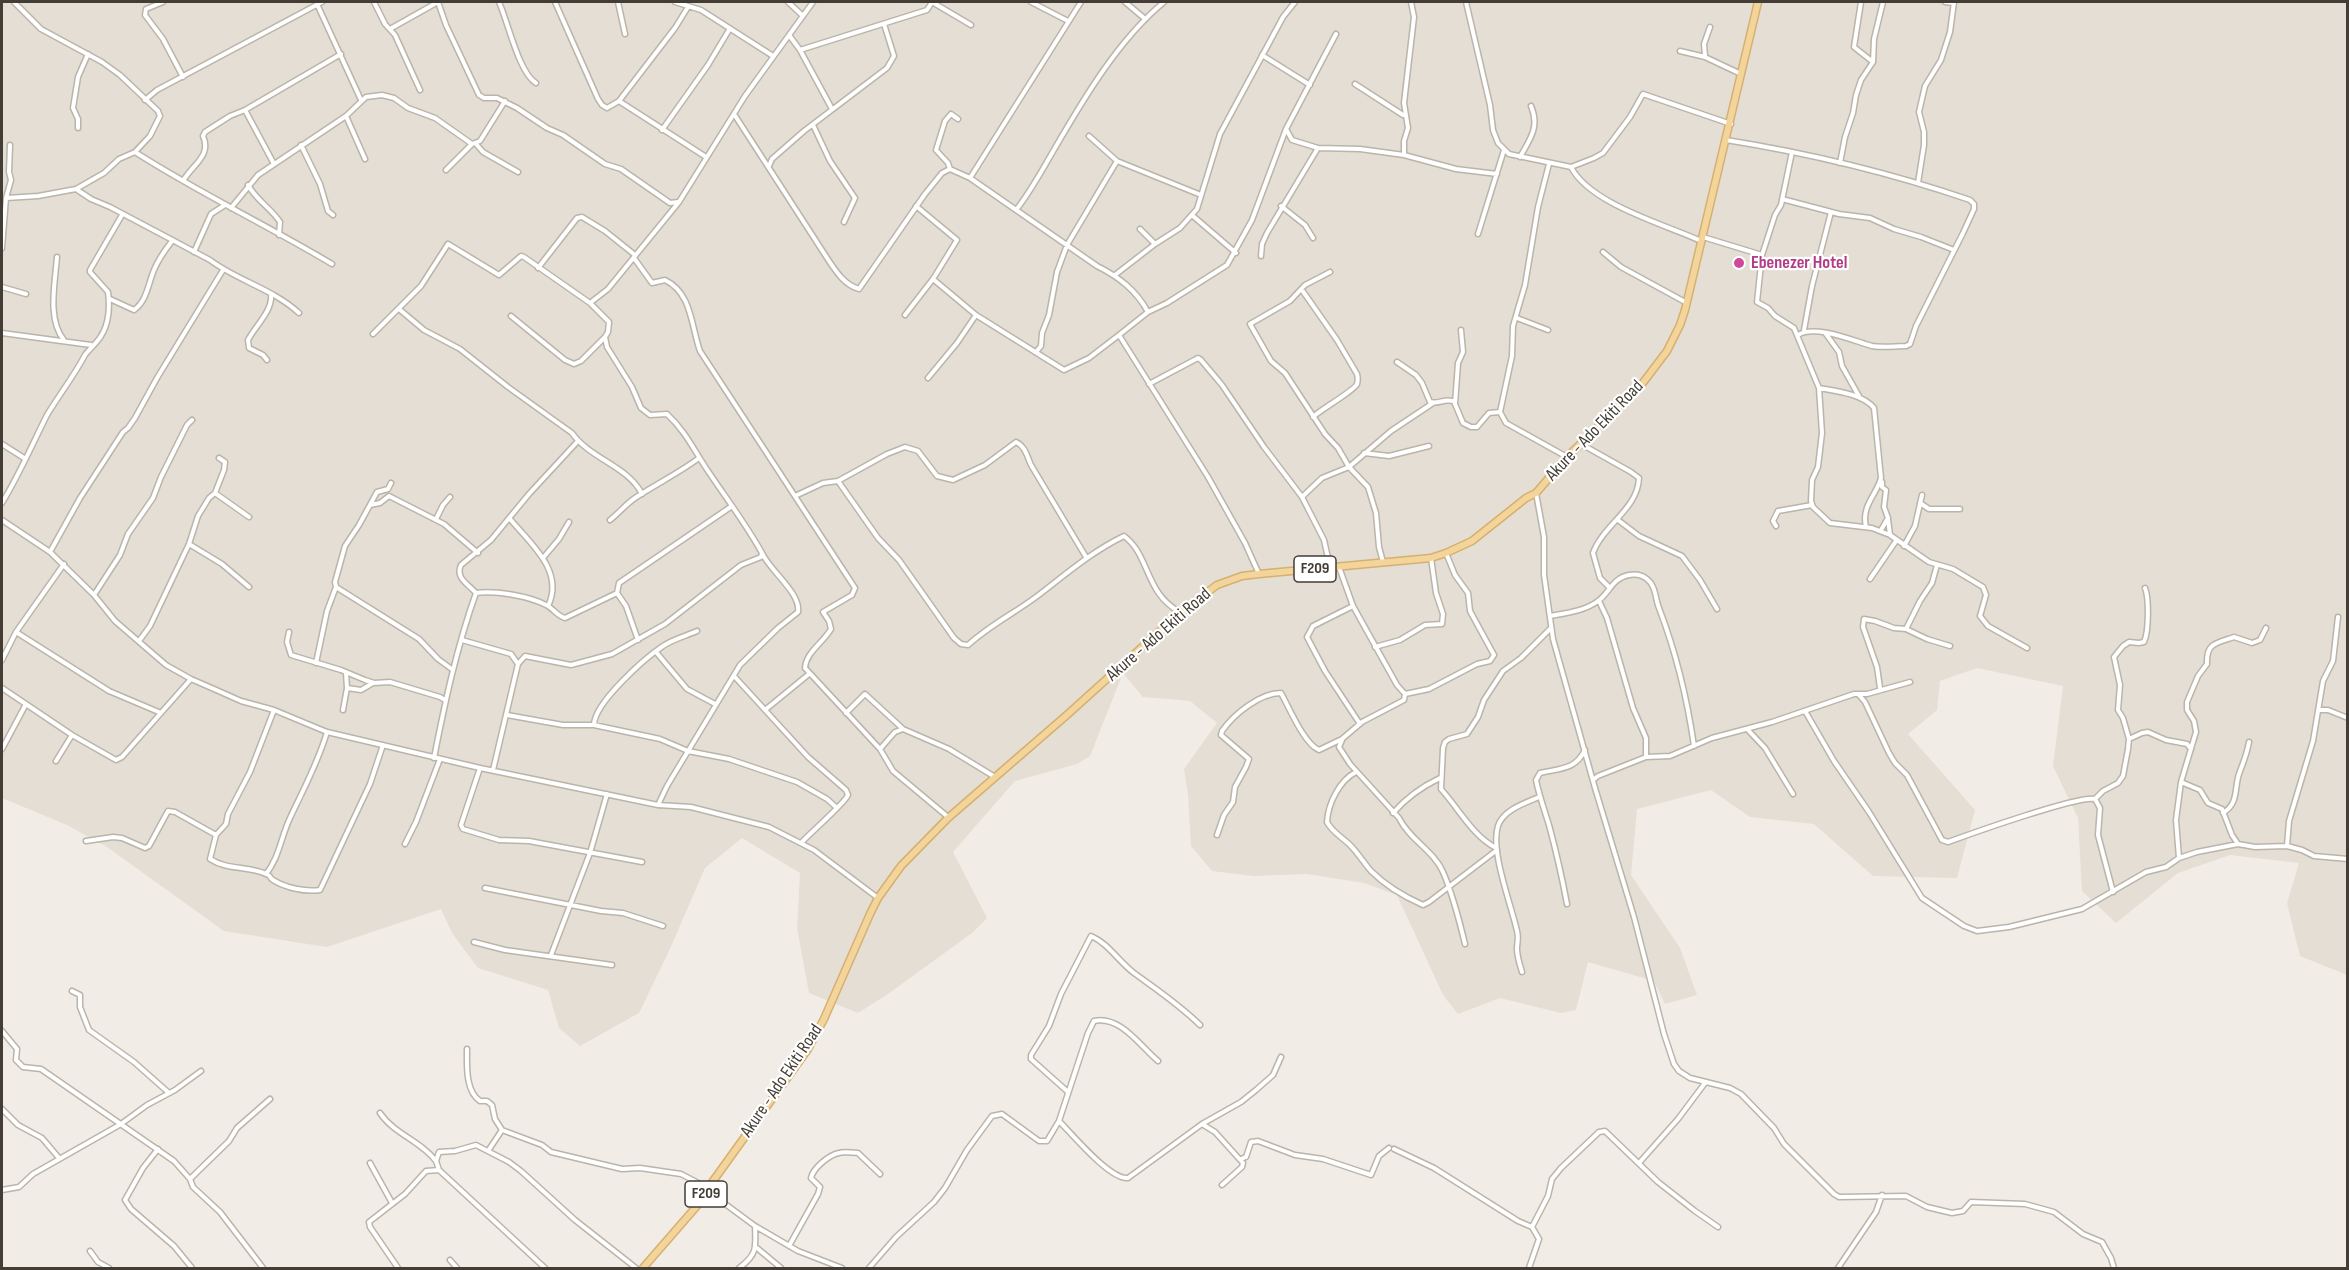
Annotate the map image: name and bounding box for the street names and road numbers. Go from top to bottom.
street label: Akure - Ado Ekiti Road [1542,376,1648,486]
road number: F209 [1294,556,1336,582]
street label: Akure - Ado Ekiti Road [1102,584,1216,686]
street label: Akure - Ado Ekiti Road [736,1020,828,1142]
road number: F209 [685,1181,727,1207]

